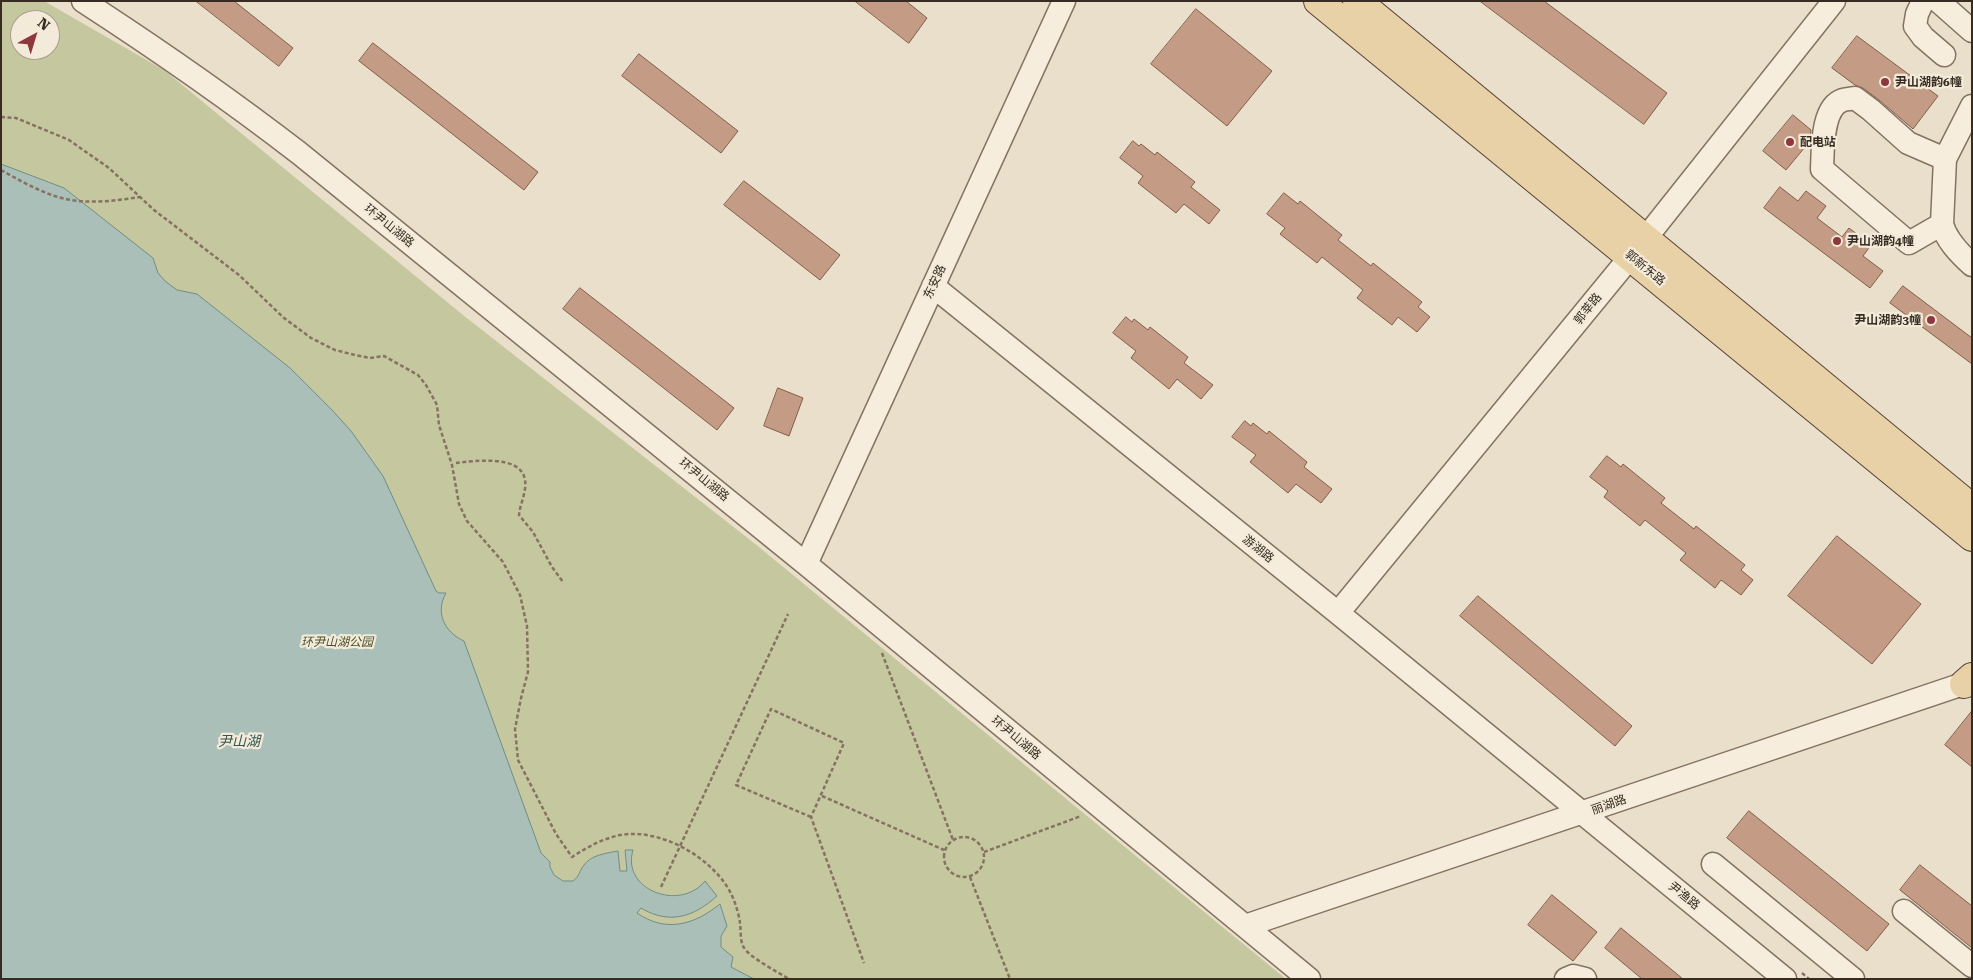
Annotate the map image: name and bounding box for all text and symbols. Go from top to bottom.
north arrow [10,10,60,60]
text: N [35,15,53,34]
place label: 尹山湖韵6幢 [1895,75,1962,89]
marker: 尹山湖韵6幢 [1879,76,1891,88]
place label: 配电站 [1800,135,1836,149]
marker: 配电站 [1784,136,1796,148]
street label: 环尹山湖路 [361,202,417,250]
place label: 尹山湖韵4幢 [1847,234,1914,248]
marker: 尹山湖韵4幢 [1831,235,1843,247]
street label: 郭新东路 [1622,247,1668,289]
street label: 东安路 [921,263,949,301]
street label: 郭莘路 [1571,290,1605,328]
place label: 尹山湖韵3幢 [1854,313,1921,327]
marker: 尹山湖韵3幢 [1925,314,1937,326]
street label: 环尹山湖路 [676,456,732,504]
street label: 游湖路 [1239,532,1277,566]
park label: 环尹山湖公园 [301,635,373,649]
street label: 环尹山湖路 [988,713,1044,763]
water label: 尹山湖 [218,734,260,750]
street label: 丽湖路 [1590,792,1628,818]
street label: 尹渔路 [1665,879,1703,913]

